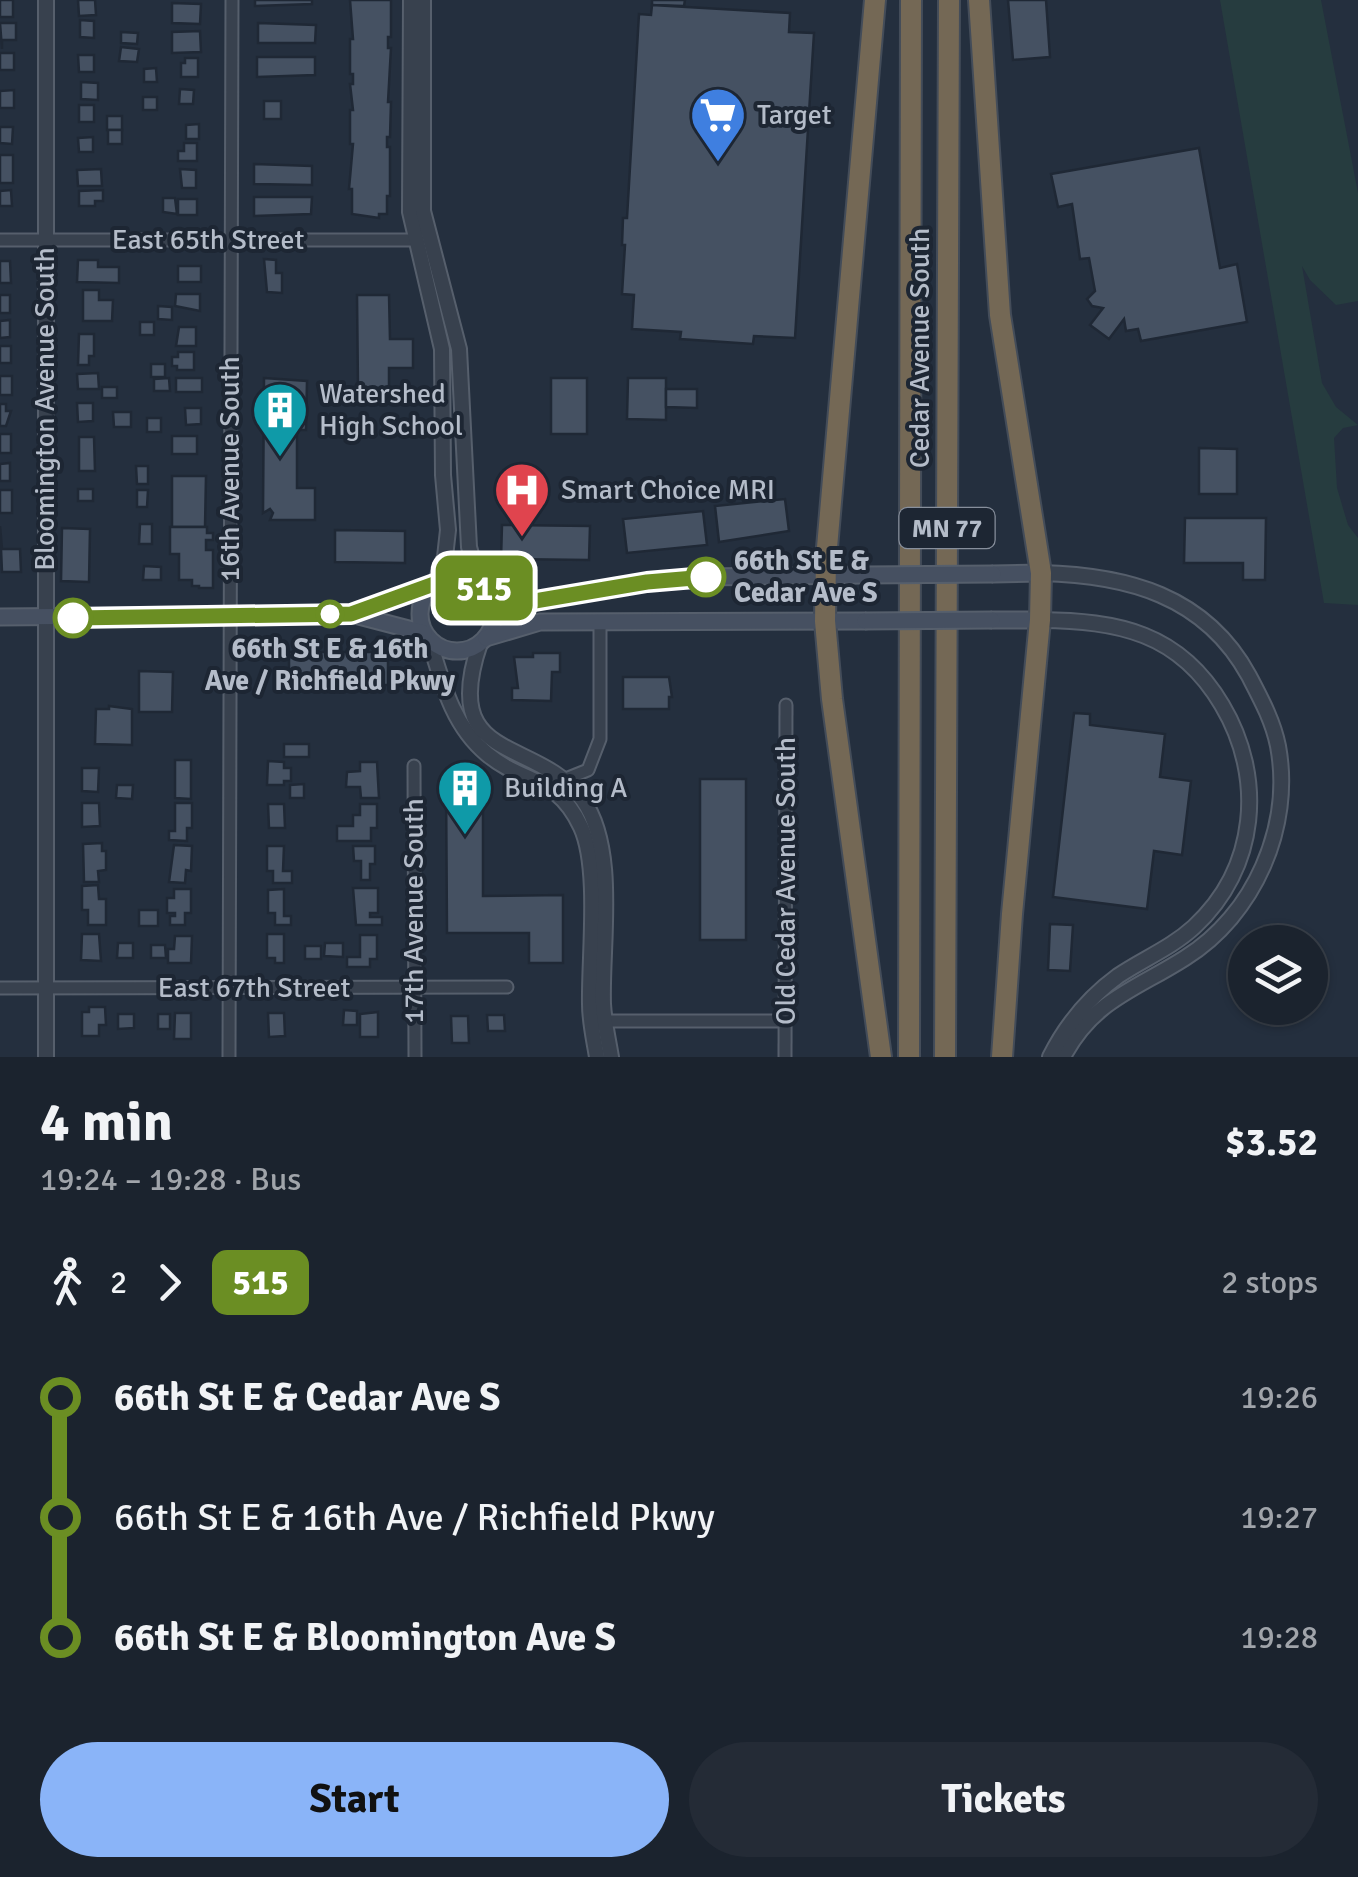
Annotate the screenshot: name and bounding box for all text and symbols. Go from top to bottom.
supermarket icon: Target [688,85,748,164]
place label: Target [757,98,832,132]
street label: East 65th Street [112,223,304,257]
street label: Cedar Avenue South [903,228,937,468]
street label: Bloomington Avenue South [28,247,62,571]
street label: 16th Avenue South [213,356,247,582]
place label: Watershed High School [319,377,463,443]
building icon: Watershed High School [250,380,310,459]
hospital icon: Smart Choice MRI [492,460,552,539]
place label: Smart Choice MRI [561,473,775,507]
road number: MN 77 [900,508,994,548]
place label: 66th St E & Cedar Ave S [734,544,878,610]
line badge: 515 [426,556,542,620]
marker: 66th St E & Cedar Ave S [687,558,725,596]
text: 515 [456,567,512,610]
unlabelled marker [54,599,92,637]
marker: 66th St E & 16th Ave / Richfield Pkwy [317,601,343,627]
place label: 66th St E & 16th Ave / Richfield Pkwy [205,632,455,698]
street label: Old Cedar Avenue South [769,737,803,1025]
building icon: Building A [435,758,495,837]
place label: Building A [504,771,627,805]
street label: 17th Avenue South [397,798,431,1024]
map controls [1228,925,1328,1025]
button: layers [1228,925,1328,1025]
street label: East 67th Street [158,971,350,1005]
text: 4 min [40,1088,173,1156]
text: $3.52 [1225,1119,1318,1166]
text: 19:24 – 19:28 · Bus [40,1160,301,1199]
icon: walk [40,1255,95,1310]
icon: forward [142,1255,197,1310]
text: 515 [232,1261,289,1304]
text: 2 [110,1263,127,1302]
text: 2 stops [1221,1263,1318,1302]
text: 66th St E & Cedar Ave S [114,1374,500,1421]
text: 19:26 [1240,1378,1318,1417]
text: 66th St E & 16th Ave / Richfield Pkwy [114,1494,715,1541]
text: 19:27 [1240,1498,1318,1537]
text: 66th St E & Bloomington Ave S [114,1614,616,1661]
text: 19:28 [1240,1618,1318,1657]
button: Start [40,1742,669,1857]
button: Tickets [689,1742,1318,1857]

